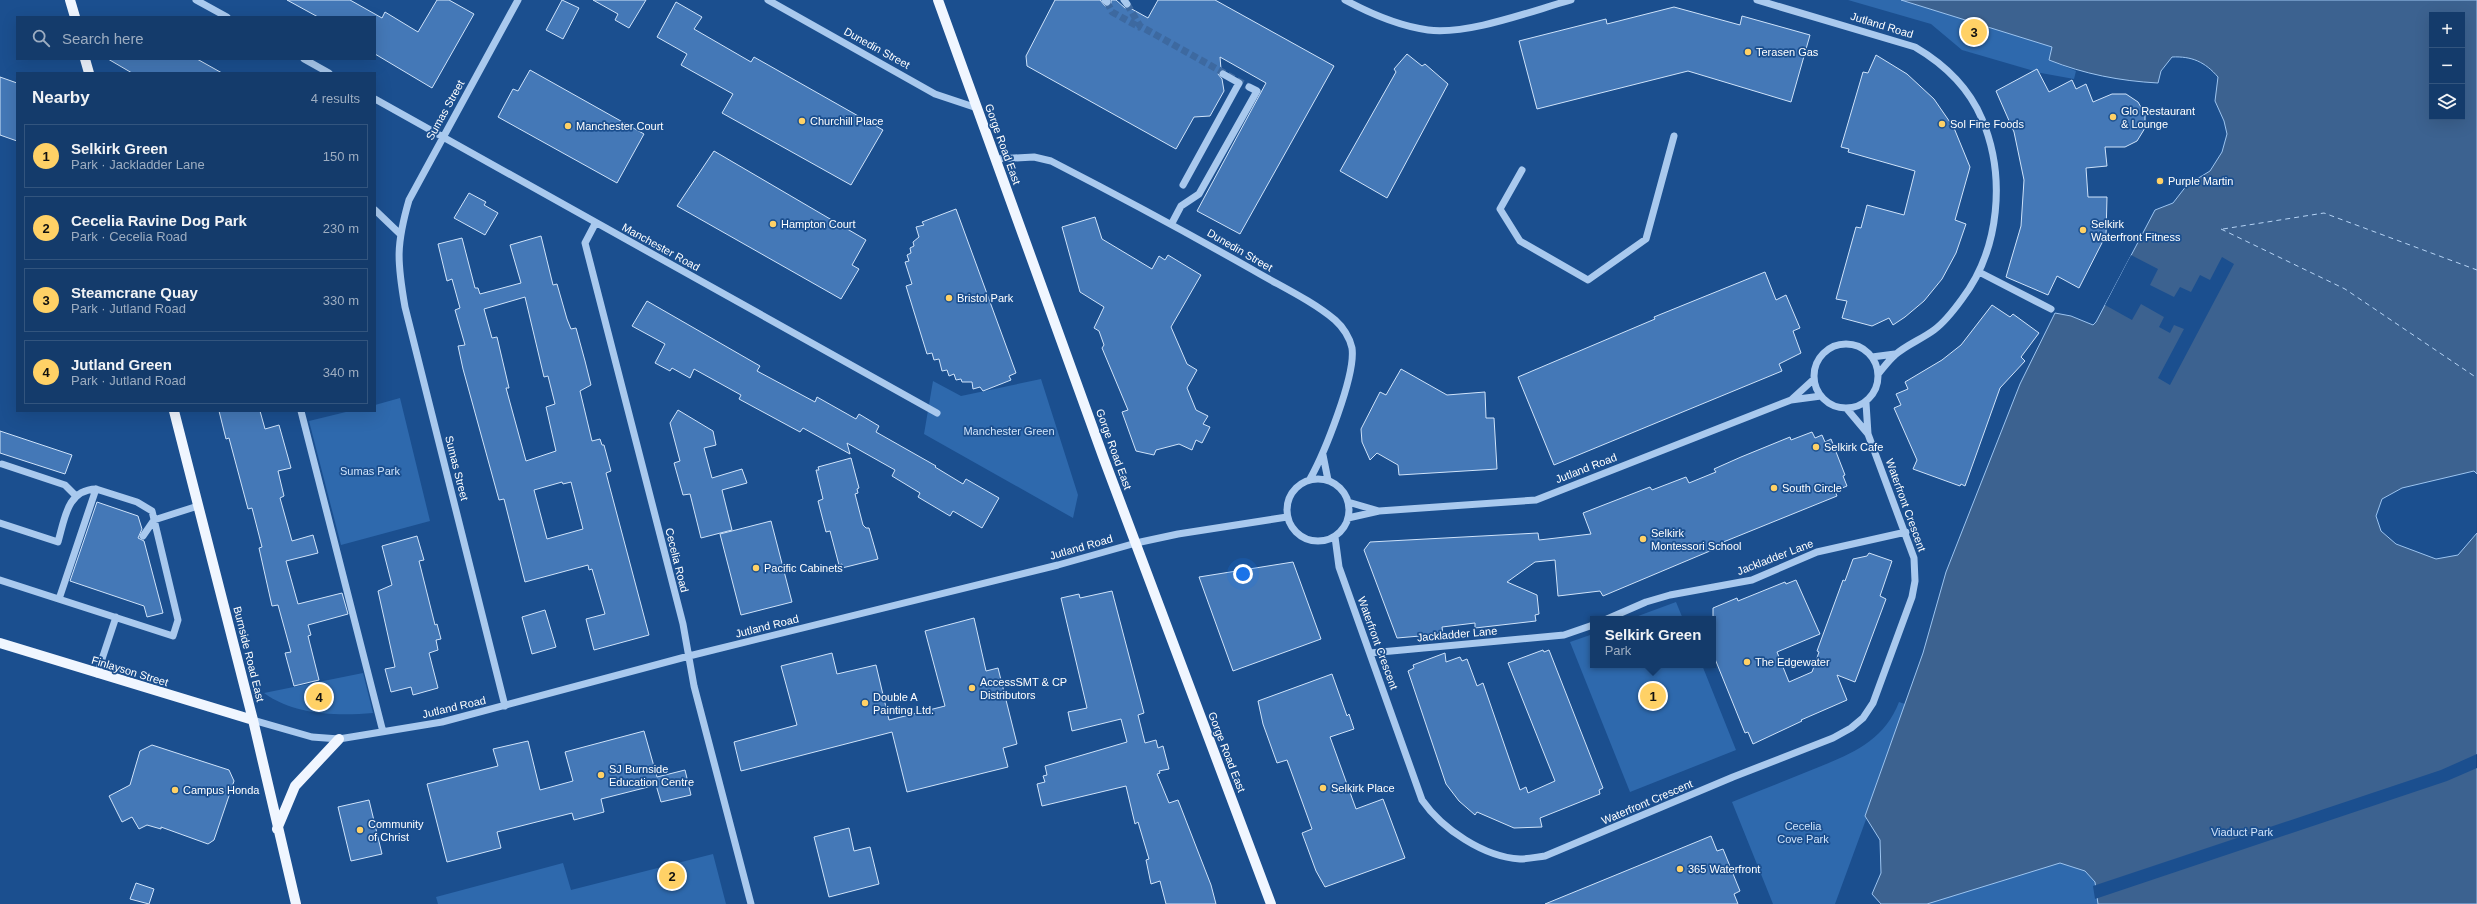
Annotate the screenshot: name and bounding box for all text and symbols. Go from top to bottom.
street label: Jutland Road [1849,10,1915,40]
map controls [2429,12,2465,120]
button: + [2429,12,2465,48]
search box [16,16,376,60]
pin: 3 [1961,17,1987,47]
street label: Dunedin Street [842,25,912,71]
icon: search [30,27,52,49]
text: Search here [62,30,144,47]
place label: Terasen Gas [1756,46,1819,58]
marker: Terasen Gas [1743,47,1753,57]
button: − [2429,48,2465,84]
street label: Sumas Street [424,78,466,142]
button: layers [2429,84,2465,120]
text: Nearby [32,88,90,107]
text: 4 results [311,91,360,106]
street label: Gorge Road East [983,102,1023,186]
place label: Glo Restaurant & Lounge [2121,105,2195,130]
marker: Glo Restaurant & Lounge [2108,112,2118,122]
place label: Churchill Place [810,115,883,127]
marker: Churchill Place [797,116,807,126]
place label: Sol Fine Foods [1950,118,2024,130]
marker: Sol Fine Foods [1937,119,1947,129]
place label: Manchester Court [576,120,663,132]
marker: Manchester Court [563,121,573,131]
text: Selkirk Green [71,140,168,157]
text: 1 [42,149,50,164]
text: 150 m [323,149,359,164]
text: Park · Jackladder Lane [71,157,205,172]
place label: Purple Martin [2168,175,2233,187]
marker: Purple Martin [2155,176,2165,186]
text: Cecelia Ravine Dog Park [71,212,247,229]
place label: Hampton Court [781,218,856,230]
place label: Selkirk Waterfront Fitness [2091,218,2181,243]
marker: Hampton Court [768,219,778,229]
text: 2 [42,221,50,236]
text: 230 m [323,221,359,236]
street label: Manchester Road [620,221,702,273]
marker: Selkirk Waterfront Fitness [2078,225,2088,235]
street label: Dunedin Street [1205,226,1275,274]
text: Park · Cecelia Road [71,229,187,244]
text: Steamcrane Quay [71,284,198,301]
place label: Bristol Park [957,292,1014,304]
text: 3 [42,293,50,308]
text: 330 m [323,293,359,308]
marker: Bristol Park [944,293,954,303]
text: Park · Jutland Road [71,301,186,316]
text: Jutland Green [71,356,172,373]
text: 4 [42,365,50,380]
text: 340 m [323,365,359,380]
text: Park · Jutland Road [71,373,186,388]
street label: Gorge Road East [1094,407,1134,491]
park label: Manchester Green [963,425,1055,437]
street label: Sumas Street [443,434,471,502]
place label: Selkirk Cafe [1824,441,1883,453]
marker: Selkirk Cafe [1811,442,1821,452]
street label: Jutland Road [1554,451,1618,485]
street label: Waterfront Crescent [1884,457,1928,553]
park label: Sumas Park [340,465,400,477]
place label: South Circle [1782,482,1842,494]
marker: South Circle [1769,483,1779,493]
street label: Cecelia Road [663,527,691,593]
place label: Selkirk Montessori School [1651,527,1742,552]
street label: Jutland Road [1048,532,1114,562]
marker: Selkirk Montessori School [1638,534,1648,544]
street label: Jackladder Lane [1735,537,1815,577]
place label: Pacific Cabinets [764,562,843,574]
marker: Pacific Cabinets [751,563,761,573]
your location [1233,564,1253,584]
street label: Waterfront Crescent [1356,595,1400,691]
street label: Burnside Road East [231,605,267,703]
street label: Jutland Road [734,612,800,640]
popup [1590,616,1716,668]
street label: Jackladder Lane [1416,625,1498,643]
text: Selkirk Green [1605,626,1701,643]
text: Park [1605,643,1631,658]
street label: Finlayson Street [90,654,170,688]
place label: The Edgewater [1755,656,1830,668]
marker: The Edgewater [1742,657,1752,667]
place label: AccessSMT & CP Distributors [980,676,1067,701]
pin: 1 [1640,681,1666,711]
pin: 4 [306,682,332,712]
marker: AccessSMT & CP Distributors [967,683,977,693]
place label: Double A Painting Ltd. [873,691,934,716]
street label: Jutland Road [421,694,487,720]
marker: Double A Painting Ltd. [860,698,870,708]
street label: Gorge Road East [1206,710,1248,794]
place label: SJ Burnside Education Centre [609,763,694,788]
marker: SJ Burnside Education Centre [596,770,606,780]
street label: Waterfront Crescent [1600,777,1694,827]
place label: Selkirk Place [1331,782,1395,794]
marker: Selkirk Place [1318,783,1328,793]
place label: Campus Honda [183,784,260,796]
marker: Campus Honda [170,785,180,795]
place label: Community of Christ [368,818,424,843]
park label: Cecelia Cove Park [1777,820,1829,845]
marker: Community of Christ [355,825,365,835]
park label: Viaduct Park [2211,826,2274,838]
pin: 2 [659,861,685,891]
place label: 365 Waterfront [1688,863,1760,875]
marker: 365 Waterfront [1675,864,1685,874]

